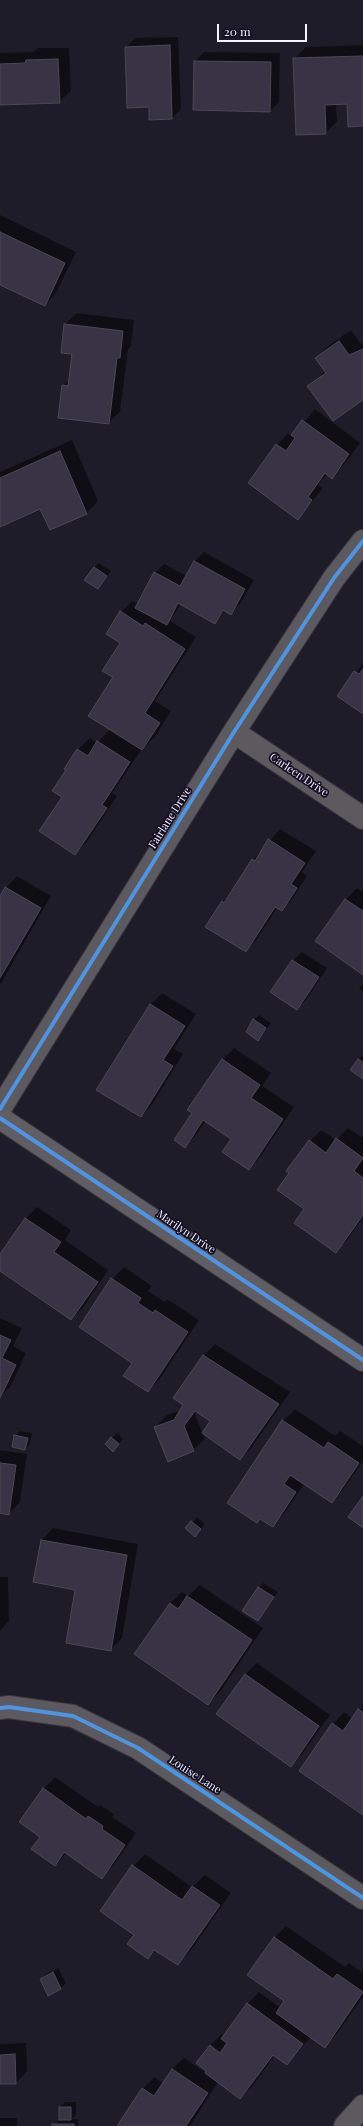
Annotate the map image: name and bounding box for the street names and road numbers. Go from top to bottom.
street label: Carleen Drive [267,750,331,800]
street label: Fairlane Drive [146,785,194,851]
street label: Marilyn Drive [154,1208,218,1256]
street label: Louise Lane [166,1753,224,1797]

